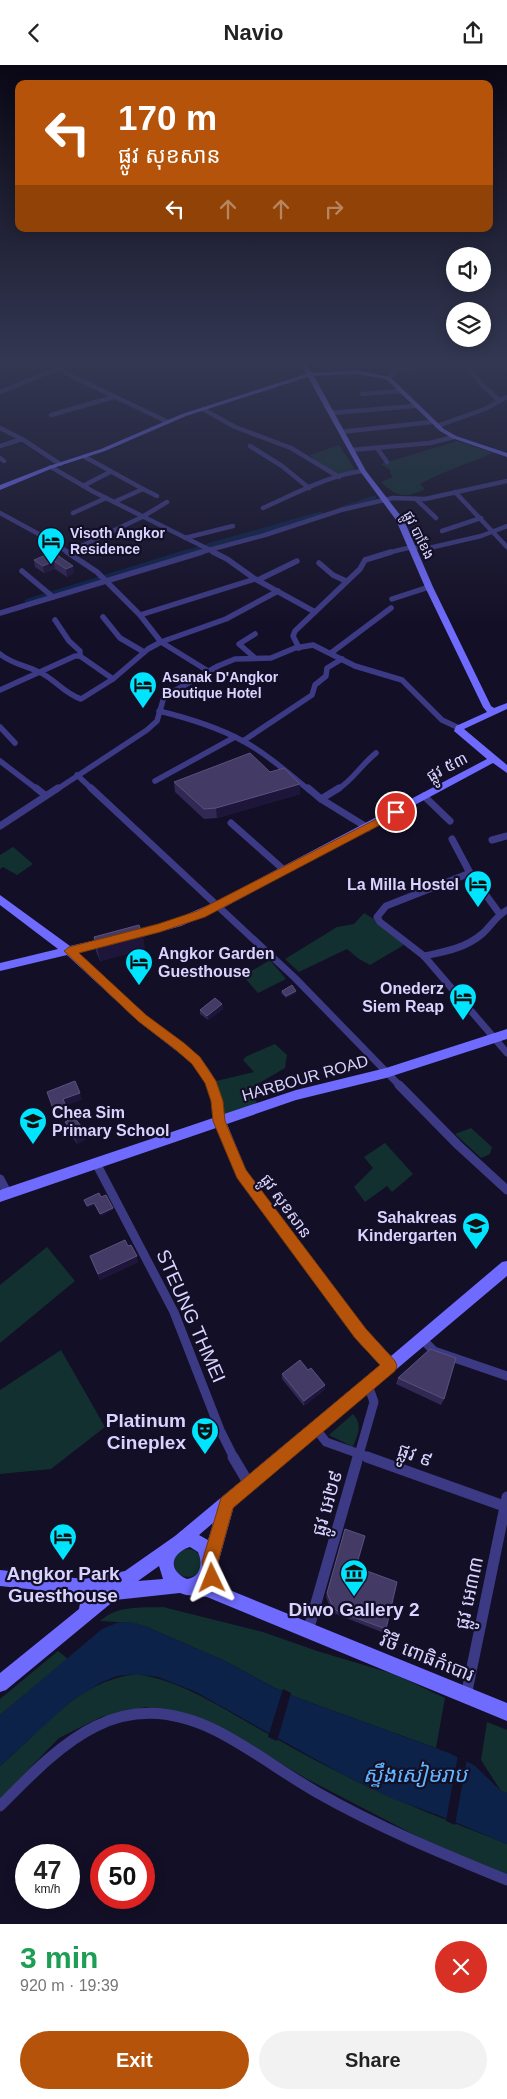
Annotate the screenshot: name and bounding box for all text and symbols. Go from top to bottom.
icon: back [20,19,48,47]
icon: share [459,19,487,47]
text: Navio [224,20,283,45]
text: 170 m [118,98,217,137]
icon: left [35,100,100,165]
text: ផ្លូវ សុខសាន [118,143,220,168]
icon: left [161,195,189,223]
icon: ahead [214,195,242,223]
icon: ahead [267,195,295,223]
icon: right [320,195,348,223]
map controls [446,247,491,347]
button: sound [446,247,491,292]
button: layers [446,302,491,347]
street label: ផ្លូវ បាខែង [397,508,438,564]
place label: Visoth Angkor Residence [70,525,165,557]
hotel icon: Visoth Angkor Residence [36,526,66,565]
place label: Asanak D'Angkor Boutique Hotel [162,669,279,701]
hotel icon: Asanak D'Angkor Boutique Hotel [128,670,158,709]
street label: ផ្លូវ ៥៣ [424,749,473,790]
pin [375,791,417,833]
icon: arrive [382,798,410,826]
hotel icon: La Milla Hostel [463,869,493,908]
place label: La Milla Hostel [347,876,459,893]
place label: Angkor Garden Guesthouse [158,945,274,980]
hotel icon: Angkor Garden Guesthouse [124,947,154,986]
place label: Onederz Siem Reap [362,980,444,1015]
hotel icon: Onederz Siem Reap [448,982,478,1021]
street label: HARBOUR ROAD [240,1052,370,1104]
place label: Chea Sim Primary School [52,1104,169,1139]
school or university icon: Chea Sim Primary School [18,1106,48,1145]
street label: ផ្លូវ សុខសាន [253,1171,315,1244]
place label: Sahakreas Kindergarten [357,1209,457,1244]
school or university icon: Sahakreas Kindergarten [461,1211,491,1250]
street label: STEUNG THMEI [152,1246,230,1386]
place label: Platinum Cineplex [106,1410,186,1453]
theatre icon: Platinum Cineplex [190,1416,220,1455]
street label: ផ្លូវ ៩ [392,1439,435,1477]
street label: ផ្លូវ អេ២៩ [308,1468,353,1540]
hotel icon: Angkor Park Guesthouse [48,1522,78,1561]
position arrow [185,1551,237,1603]
street label: ផ្លូវ អេ៣៣ [451,1555,493,1633]
museum icon: Diwo Gallery 2 [339,1558,369,1597]
place label: Angkor Park Guesthouse [7,1563,120,1606]
place label: Diwo Gallery 2 [289,1599,419,1620]
street label: វិថី ពោធិកំបោរ [377,1628,477,1685]
water label: ស្ទឹងសៀមរាប [363,1761,469,1788]
speed limit sign: 50 [90,1844,155,1909]
text: 47 [34,1856,61,1884]
text: km/h [34,1882,61,1896]
text: 3 min [20,1941,98,1974]
button: close [435,1941,487,1993]
text: 920 m · 19:39 [20,1977,119,1994]
button: Exit [20,2031,249,2089]
button: Share [259,2031,487,2089]

